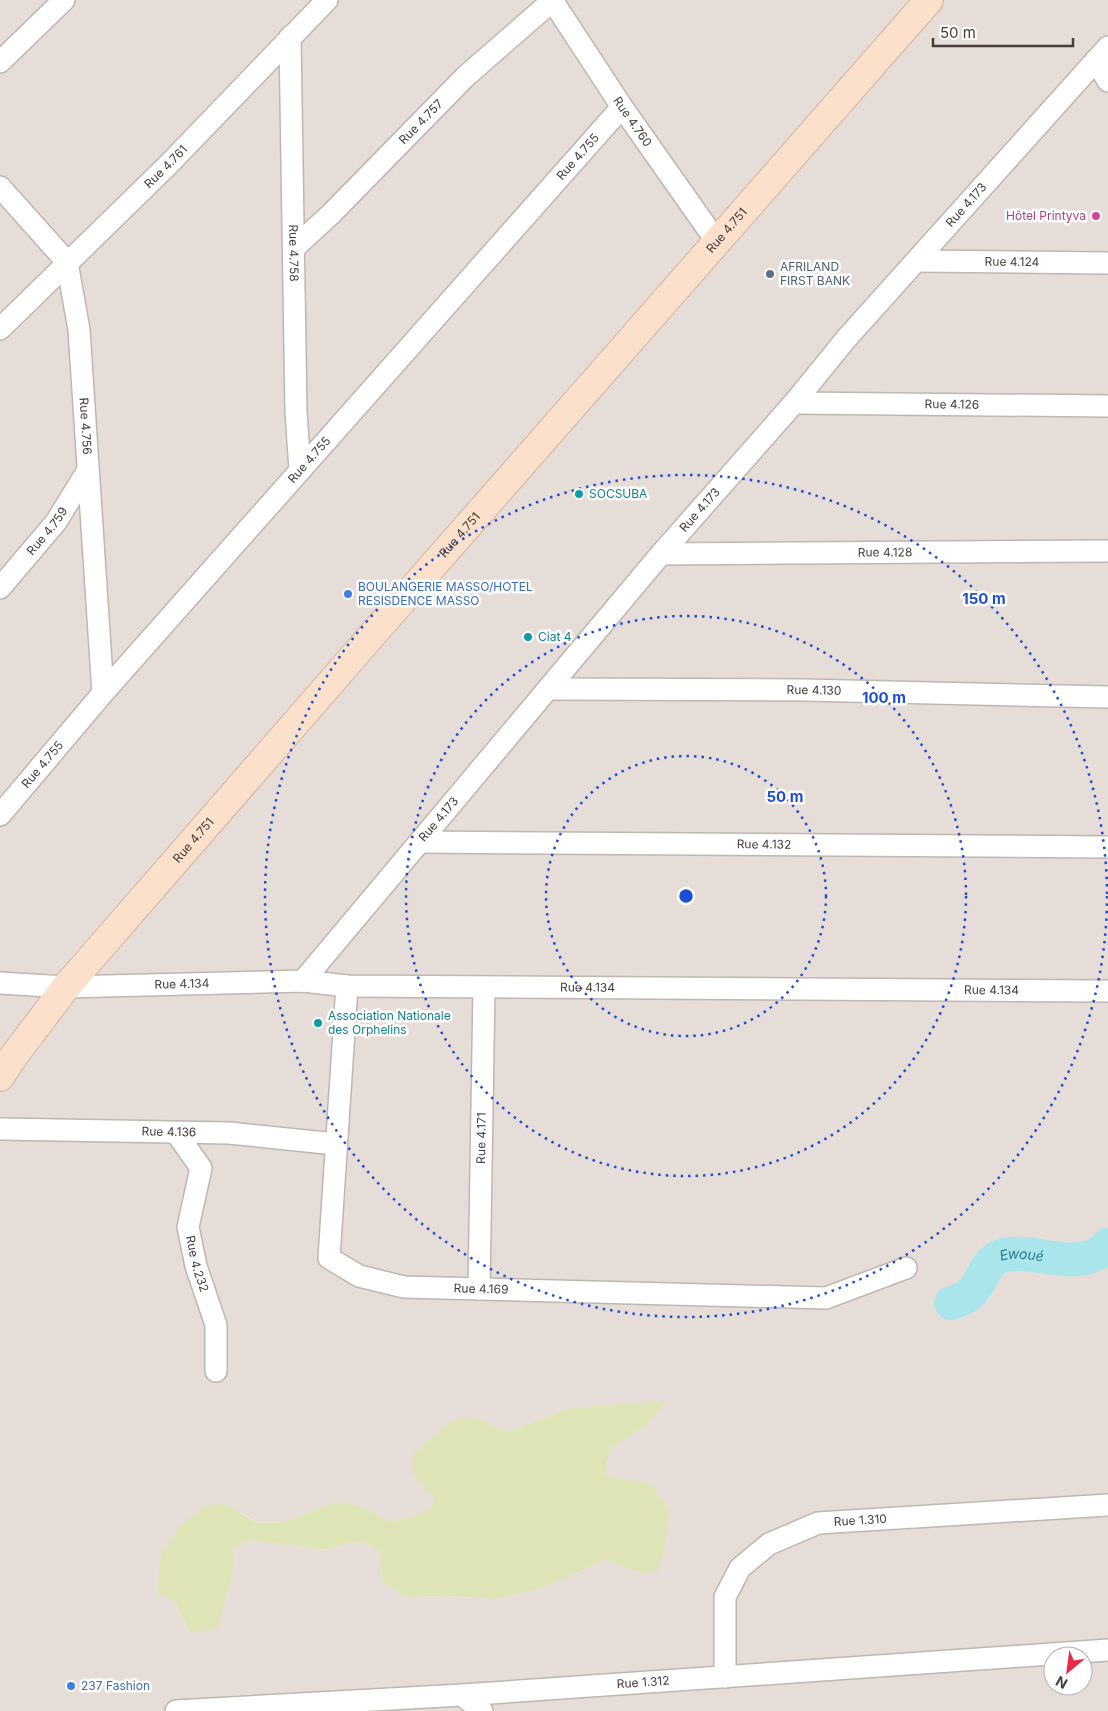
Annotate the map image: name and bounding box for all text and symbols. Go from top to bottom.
scale bar [933,15,1073,47]
text: 50 m [940,23,976,42]
street label: Rue 4.760 [610,94,656,149]
street label: Rue 4.757 [395,96,446,147]
street label: Rue 4.755 [553,130,602,183]
street label: Rue 4.761 [141,142,190,191]
street label: Rue 4.173 [942,180,989,230]
street label: Rue 4.751 [703,205,750,256]
place label: Hôtel Printyva [1006,208,1086,223]
marker: Hôtel Printyva [1090,210,1102,222]
street label: Rue 4.758 [286,224,302,282]
street label: Rue 4.124 [985,254,1040,269]
place label: AFRILAND FIRST BANK [780,259,850,288]
marker: AFRILAND FIRST BANK [764,268,776,280]
street label: Rue 4.126 [925,396,979,412]
street label: Rue 4.756 [76,397,95,455]
street label: Rue 4.755 [284,433,334,486]
street label: Rue 4.173 [676,484,723,535]
place label: SOCSUBA [589,486,647,501]
marker: SOCSUBA [573,488,585,500]
street label: Rue 4.759 [23,504,70,558]
street label: Rue 4.751 [436,509,483,560]
street label: Rue 4.128 [858,544,912,560]
place label: BOULANGERIE MASSO/HOTEL RESISDENCE MASSO [358,579,533,608]
marker: BOULANGERIE MASSO/HOTEL RESISDENCE MASSO [342,588,354,600]
text: 150 m [962,589,1006,608]
place label: Ciat 4 [538,629,572,644]
marker: Ciat 4 [522,631,534,643]
street label: Rue 4.130 [787,682,842,698]
text: 100 m [862,688,906,707]
street label: Rue 4.755 [18,738,66,791]
text: 50 m [767,787,803,806]
street label: Rue 4.173 [415,794,461,844]
street label: Rue 4.751 [170,814,217,866]
street label: Rue 4.132 [737,836,791,852]
centre of rings [677,887,695,905]
street label: Rue 4.134 [154,975,210,992]
street label: Rue 4.134 [560,979,615,995]
street label: Rue 4.134 [964,982,1019,997]
place label: Association Nationale des Orphelins [328,1008,451,1037]
marker: Association Nationale des Orphelins [312,1017,324,1029]
street label: Rue 4.171 [473,1112,489,1164]
street label: Rue 4.136 [141,1123,196,1139]
street label: Rue 4.232 [183,1234,212,1294]
water label: Ewoué [997,1245,1045,1264]
street label: Rue 4.169 [453,1280,509,1297]
street label: Rue 1.310 [833,1511,887,1529]
north arrow [1043,1646,1093,1696]
street label: Rue 1.312 [616,1673,670,1691]
text: N [1053,1673,1070,1693]
place label: 237 Fashion [81,1678,150,1693]
marker: 237 Fashion [65,1680,77,1692]

